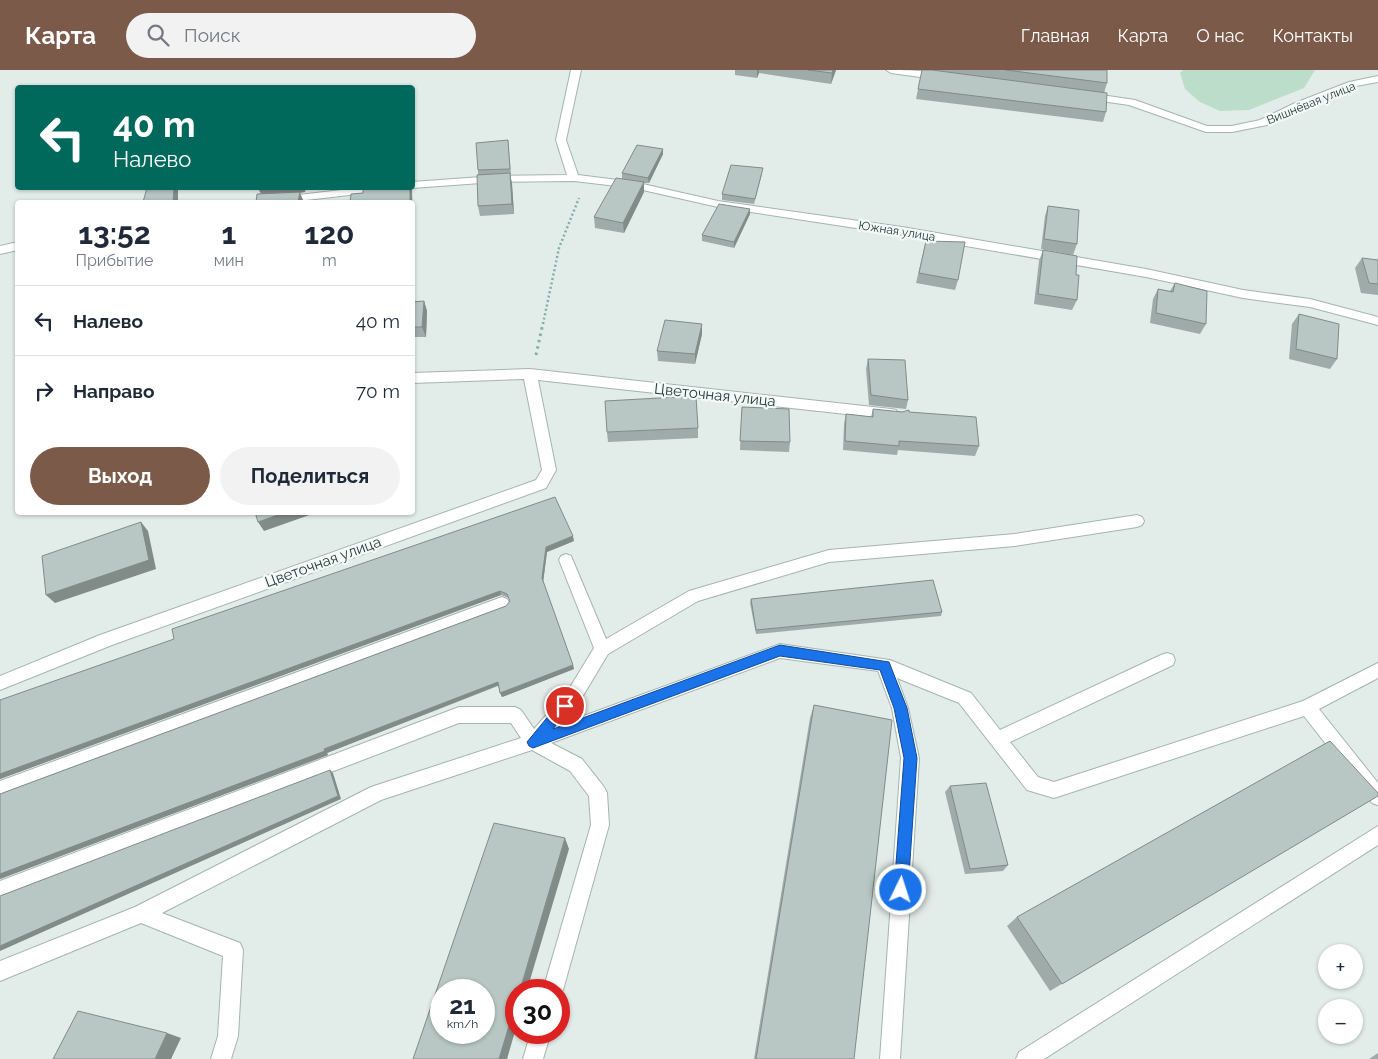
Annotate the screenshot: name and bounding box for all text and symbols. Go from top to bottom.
search box [126,13,476,58]
text: Карта [25,21,96,50]
icon: search [144,21,172,49]
text: Поиск [184,24,241,46]
text: Главная [1021,25,1089,46]
text: Карта [1117,25,1168,46]
text: О нас [1196,25,1244,46]
text: Контакты [1272,25,1353,46]
street label: Вишнёвая улица [1265,79,1357,127]
text: 40 m [113,104,195,145]
icon: left [30,105,95,170]
text: Налево [113,146,191,172]
text: 13:52 [78,216,151,251]
text: 1 [221,216,236,251]
text: 120 [304,216,355,251]
street label: Южная улица [858,218,936,244]
text: Прибытие [75,251,153,270]
text: мин [214,251,244,270]
text: m [322,251,337,270]
icon: left [30,307,58,335]
text: Налево [73,310,143,332]
text: 40 m [356,310,400,332]
icon: right [30,377,58,405]
text: Направо [73,380,154,402]
text: 70 m [356,380,400,402]
street label: Цветочная улица [653,380,777,410]
button: Выход [30,447,210,505]
button: Поделиться [220,447,400,505]
street label: Цветочная улица [263,533,383,591]
pin [544,685,586,727]
icon: arrive [551,692,579,720]
position arrow [874,863,926,915]
map controls [1318,944,1363,1044]
button: + [1318,944,1363,989]
speed limit sign: 30 [505,979,570,1044]
text: 21 [449,990,476,1020]
button: − [1318,999,1363,1044]
text: km/h [447,1017,478,1031]

